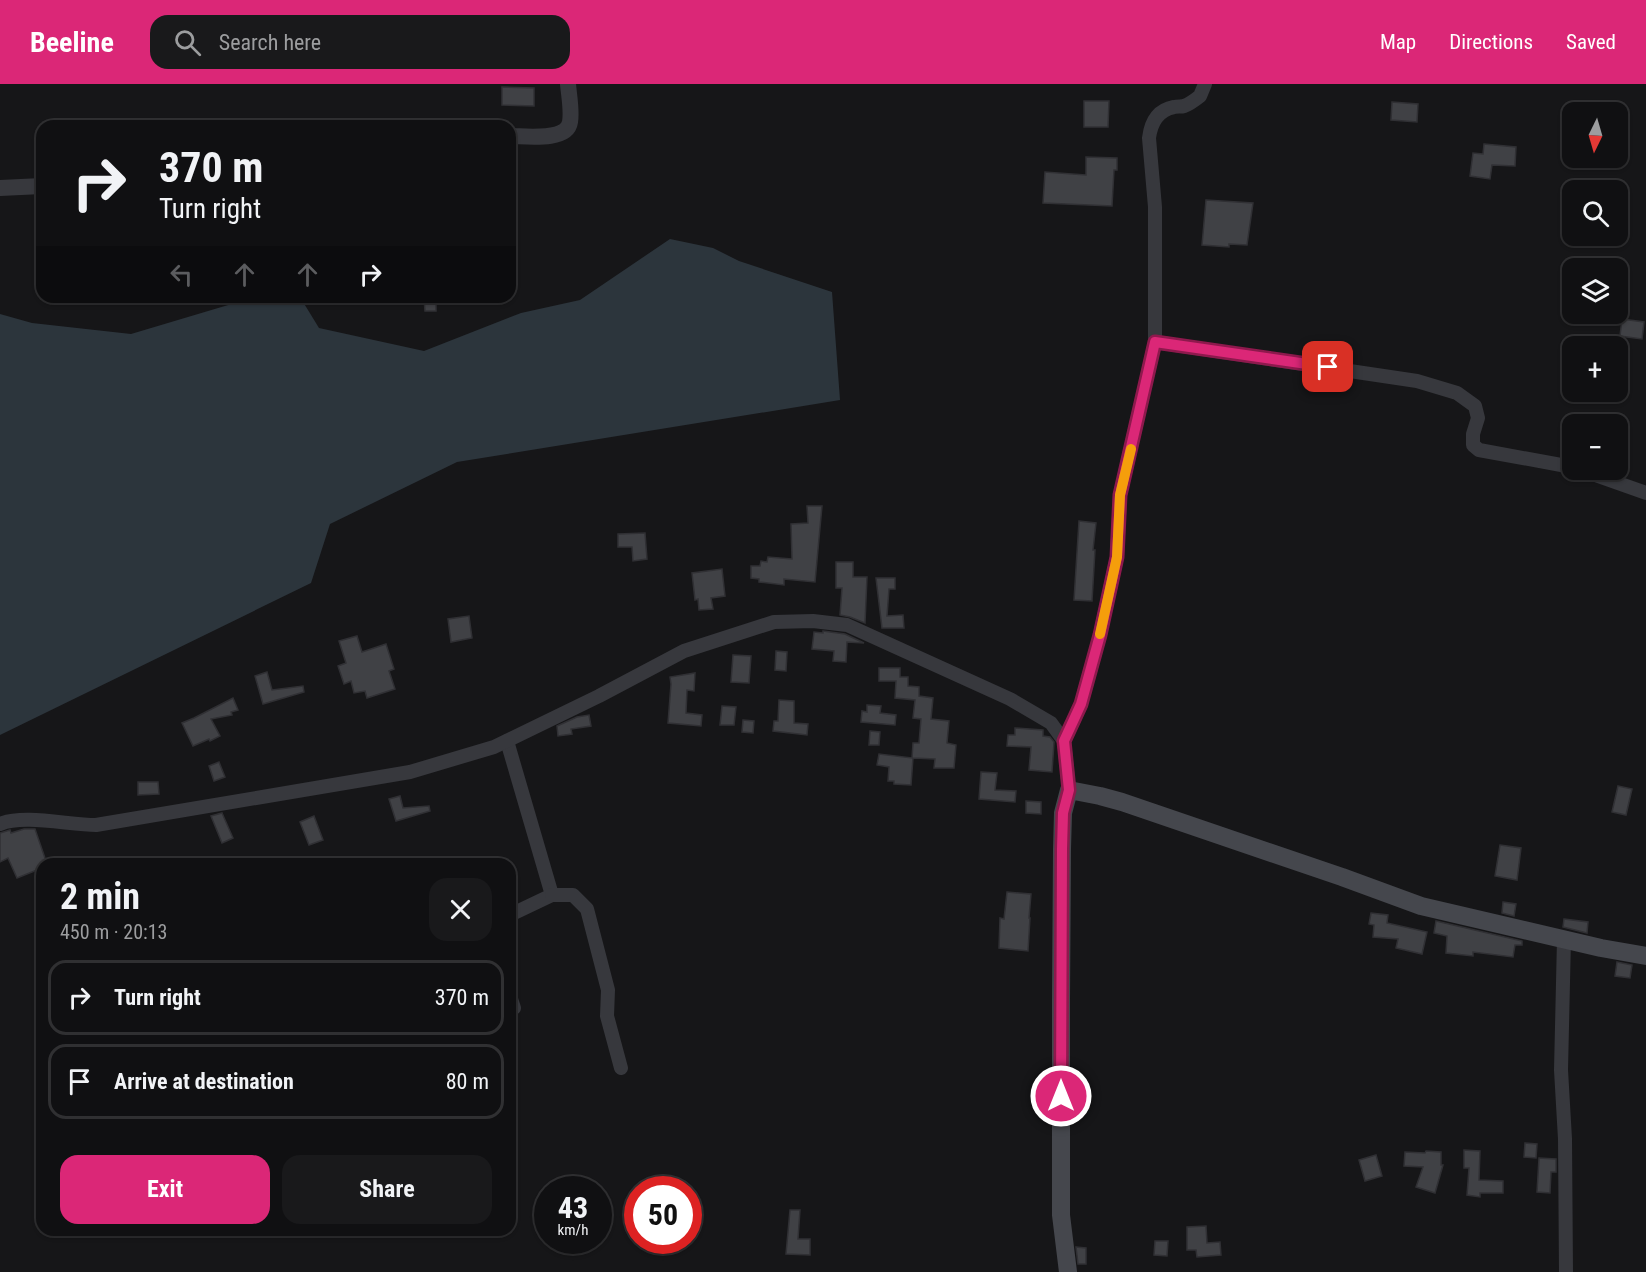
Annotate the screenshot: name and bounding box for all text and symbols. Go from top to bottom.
search box [150,15,570,69]
text: Beeline [30,26,114,59]
icon: search [171,26,204,59]
text: Search here [219,30,321,55]
text: Map [1380,30,1416,54]
text: Directions [1449,30,1533,54]
text: Saved [1566,30,1616,54]
north arrow [1562,102,1628,168]
map controls [1562,102,1628,480]
text: 370 m [159,143,264,192]
icon: right [60,144,138,222]
button: search [1562,180,1628,246]
text: Turn right [159,193,261,225]
icon: left [165,258,198,291]
icon: ahead [228,258,261,291]
icon: ahead [291,258,324,291]
icon: right [354,258,387,291]
button: layers [1562,258,1628,324]
button: + [1562,336,1628,402]
pin [1302,341,1353,392]
icon: arrive [1311,350,1344,383]
button: − [1562,414,1628,480]
text: 2 min [60,876,140,918]
button: close [429,878,492,941]
text: 450 m · 20:13 [60,920,167,944]
icon: right [63,981,96,1014]
text: Turn right [114,985,201,1010]
text: 370 m [435,985,489,1010]
position arrow [1029,1064,1093,1128]
icon: arrive [63,1065,96,1098]
text: Arrive at destination [114,1069,294,1094]
text: 80 m [446,1069,489,1094]
button: Exit [60,1155,270,1224]
button: Share [282,1155,492,1224]
speed limit sign: 50 [624,1176,702,1254]
text: 43 [558,1190,588,1225]
text: km/h [558,1221,588,1239]

